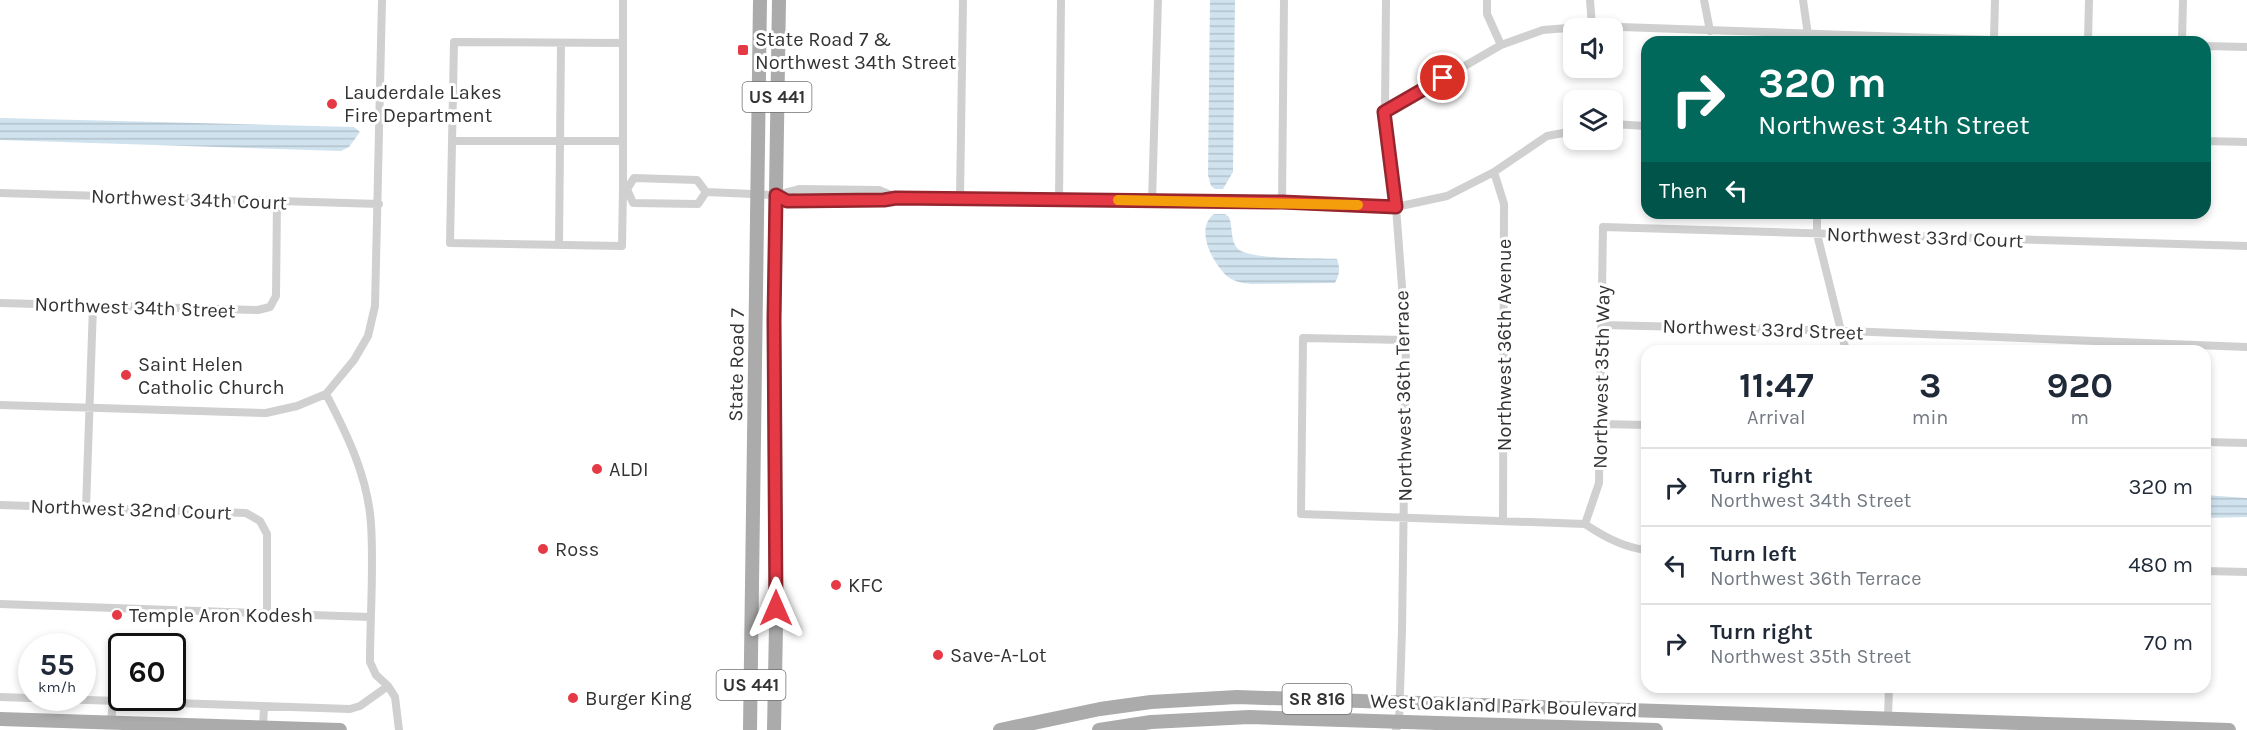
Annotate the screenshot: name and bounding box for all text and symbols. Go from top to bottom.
map controls [1563,18,1623,150]
button: sound [1563,18,1623,78]
place label: State Road 7 & Northwest 34th Street [755,28,957,74]
marker: State Road 7 & Northwest 34th Street [736,43,750,57]
pin [1417,52,1468,103]
text: 320 m [1758,58,1887,108]
icon: right [1659,60,1737,138]
icon: arrive [1426,61,1459,94]
place label: Lauderdale Lakes Fire Department [344,81,502,127]
road number: US 441 [742,82,812,112]
button: layers [1563,90,1623,150]
marker: Lauderdale Lakes Fire Department [325,97,339,111]
text: Northwest 34th Street [1758,109,2030,141]
icon: left [1720,174,1753,207]
text: Then [1659,178,1708,204]
street label: Northwest 34th Court [90,185,288,214]
street label: Northwest 33rd Court [1826,223,2024,252]
street label: Northwest 36th Avenue [1493,239,1516,451]
street label: Northwest 35th Way [1588,285,1615,469]
street label: Northwest 36th Terrace [1390,290,1417,502]
street label: Northwest 34th Street [34,292,236,323]
street label: State Road 7 [724,308,749,422]
street label: Northwest 33rd Street [1662,314,1864,345]
place label: Saint Helen Catholic Church [138,353,284,399]
text: 11:47 [1739,364,1814,406]
text: 3 [1919,364,1941,406]
text: 920 [2046,364,2113,406]
marker: Saint Helen Catholic Church [119,368,133,382]
text: Arrival [1747,406,1806,429]
text: min [1912,406,1948,429]
text: m [2070,406,2089,429]
place label: ALDI [609,458,649,481]
marker: ALDI [590,462,604,476]
text: Turn right [1710,463,1813,489]
icon: right [1659,471,1692,504]
text: 320 m [2128,474,2193,500]
text: Northwest 34th Street [1710,489,1911,512]
street label: Northwest 32nd Court [30,494,232,525]
place label: Ross [555,538,599,561]
text: Turn left [1710,541,1797,567]
marker: Ross [536,542,550,556]
icon: left [1659,549,1692,582]
text: 480 m [2128,552,2193,578]
text: Northwest 36th Terrace [1710,567,1921,590]
place label: KFC [848,574,883,597]
position arrow [744,576,808,640]
marker: KFC [829,578,843,592]
place label: Temple Aron Kodesh [129,604,313,627]
marker: Temple Aron Kodesh [110,608,124,622]
text: Turn right [1710,619,1813,645]
icon: right [1659,627,1692,660]
text: 70 m [2144,630,2193,656]
speed limit sign: 60 [108,633,186,711]
place label: Save-A-Lot [950,644,1047,667]
text: Northwest 35th Street [1710,645,1911,668]
text: 55 [40,647,74,683]
marker: Save-A-Lot [931,648,945,662]
road number: US 441 [716,670,786,700]
text: km/h [38,678,76,696]
road number: SR 816 [1282,684,1352,714]
place label: Burger King [585,687,691,710]
street label: West Oakland Park Boulevard [1370,689,1638,722]
marker: Burger King [566,691,580,705]

